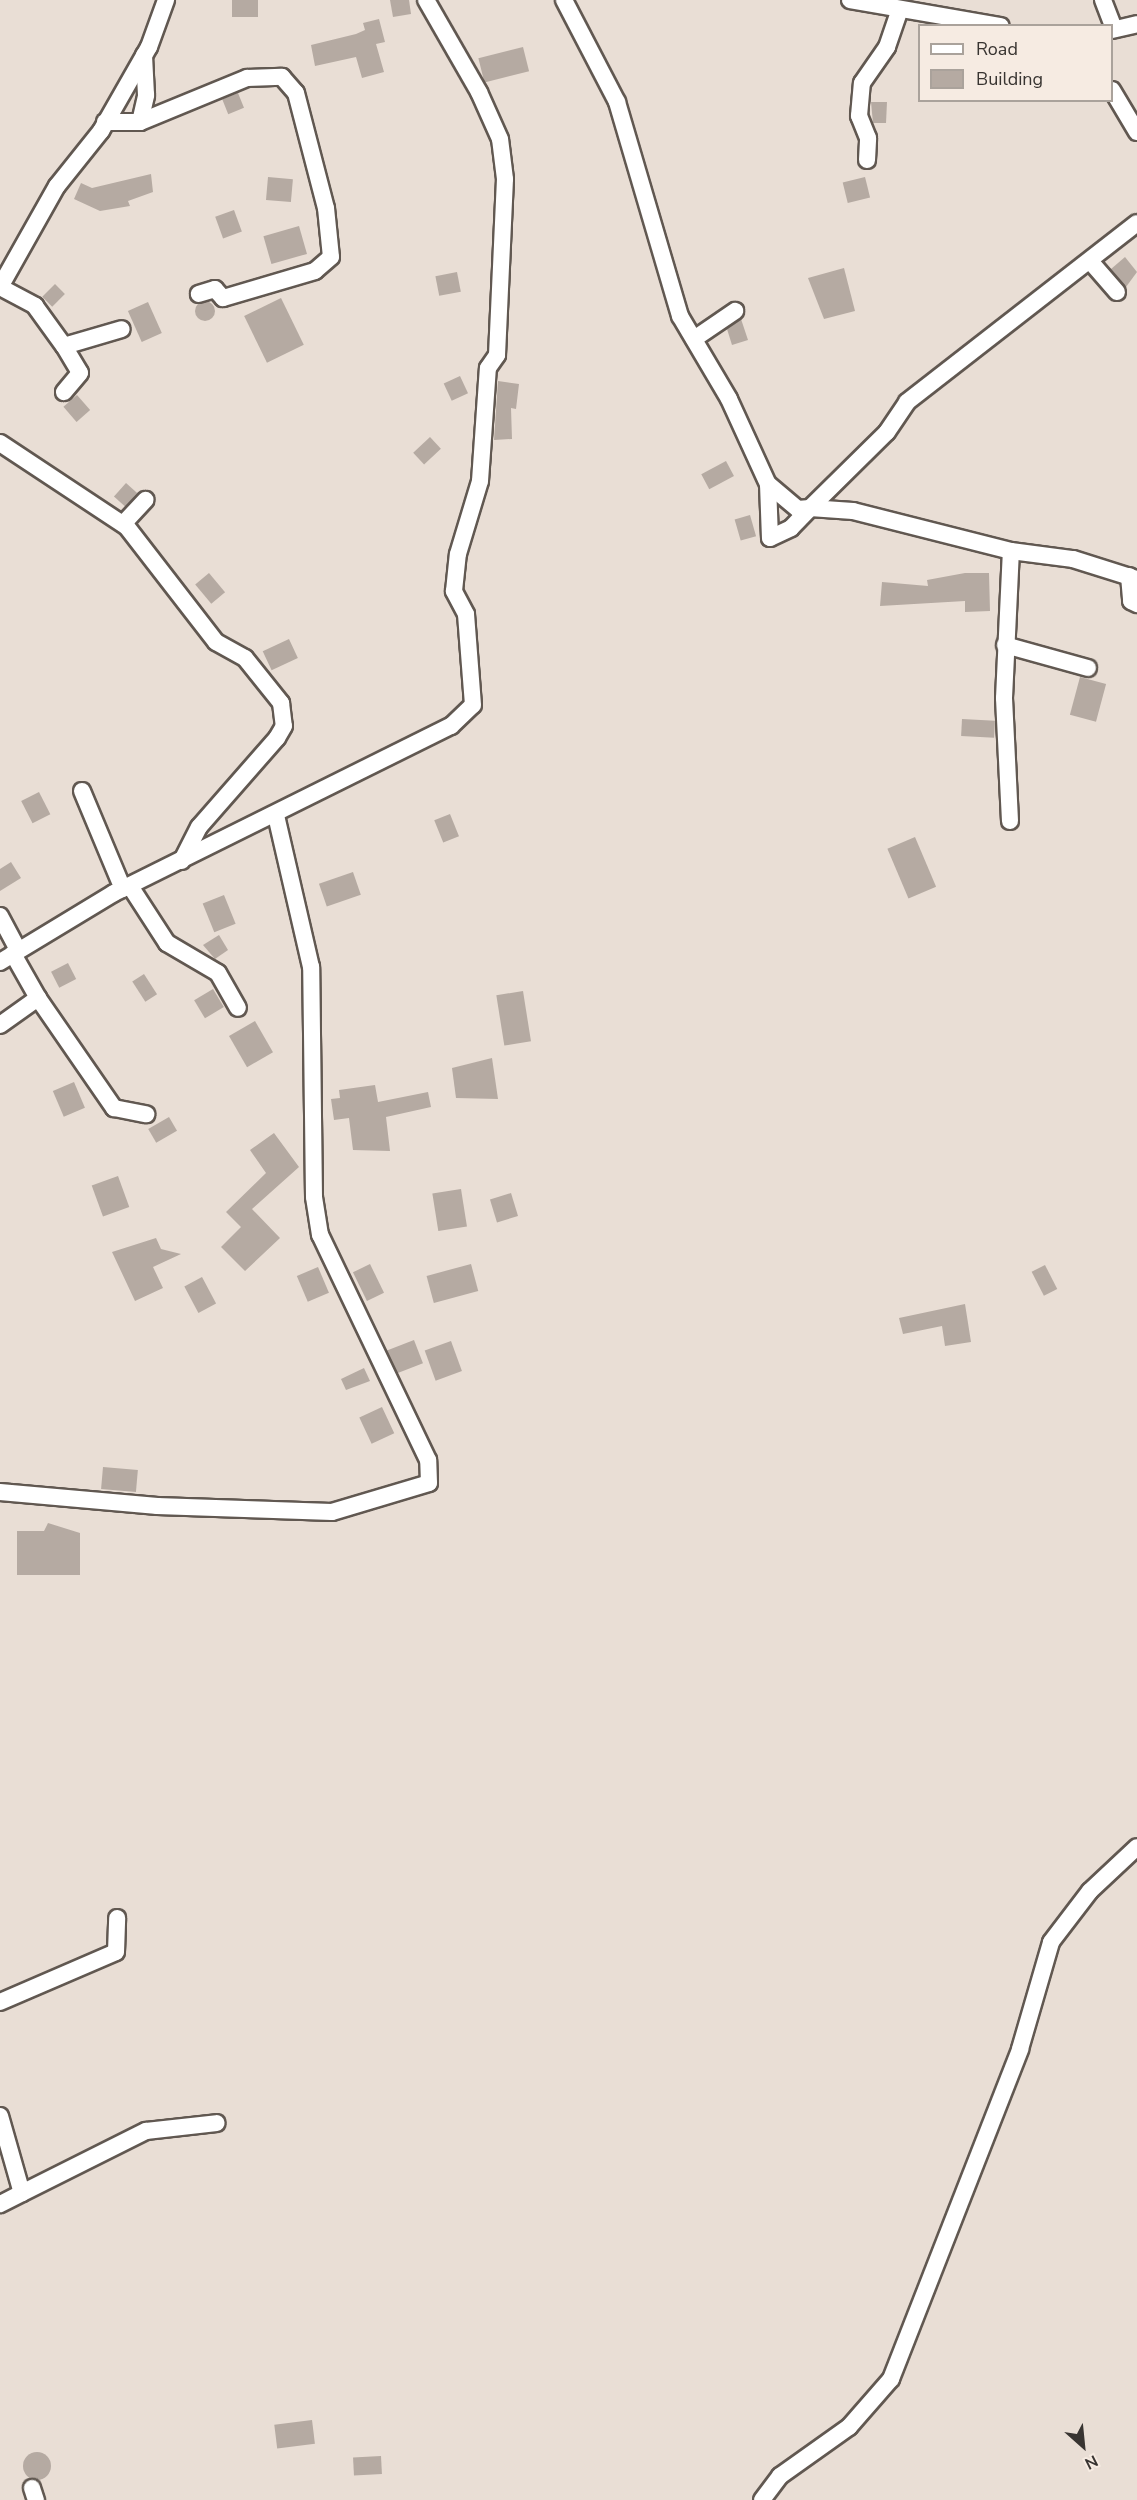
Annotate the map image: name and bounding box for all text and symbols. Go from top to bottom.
legend [918,24,1113,102]
text: Road [976,37,1018,61]
text: Building [976,67,1043,91]
north arrow [1053,2416,1113,2476]
text: N [1081,2450,1101,2475]

